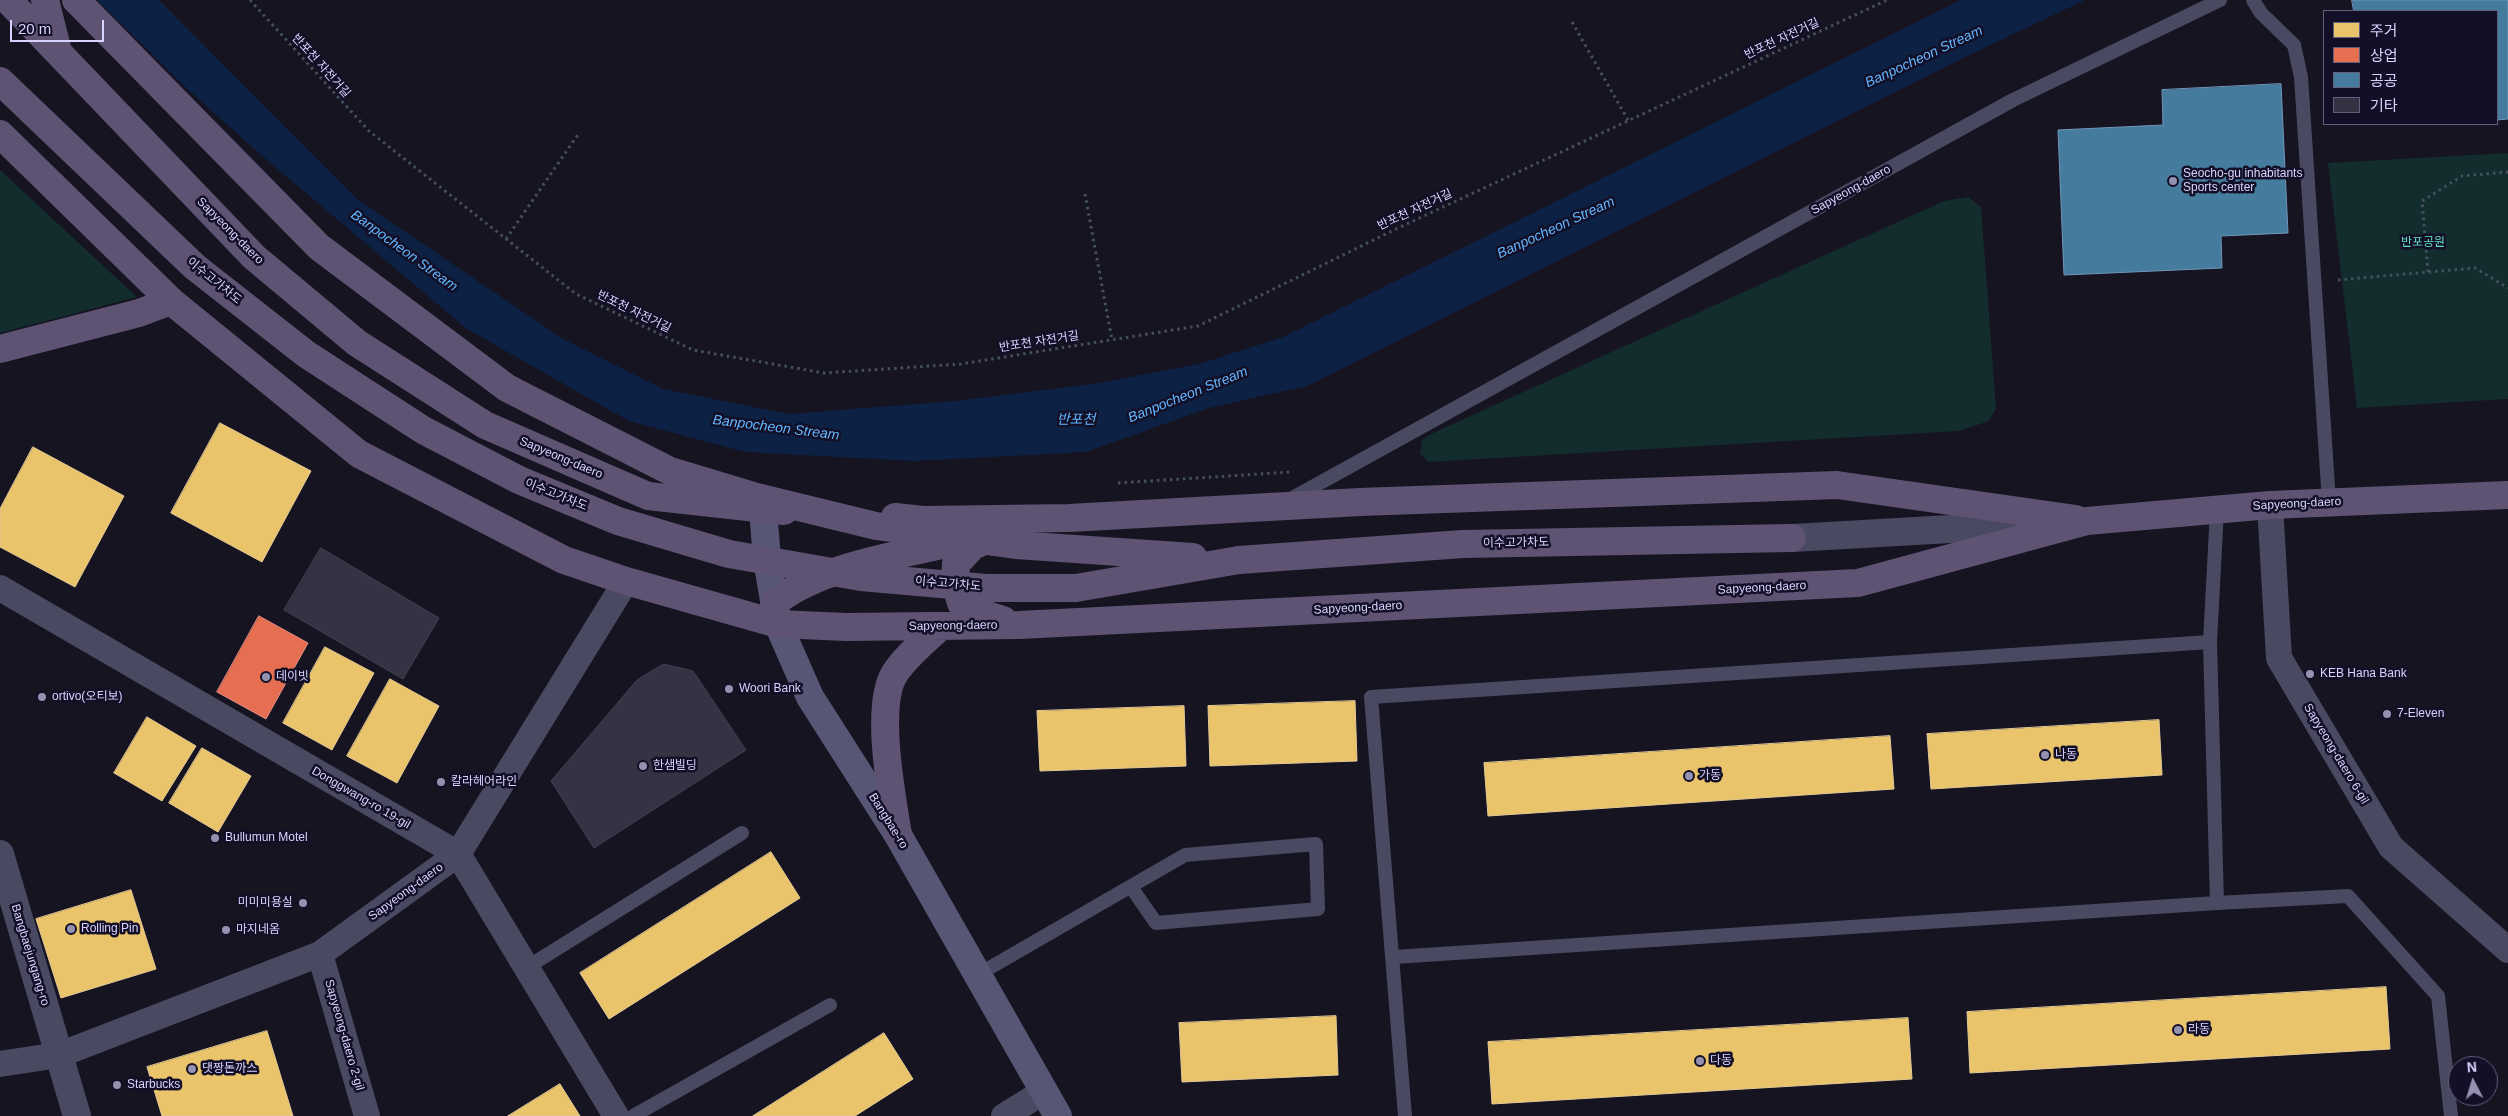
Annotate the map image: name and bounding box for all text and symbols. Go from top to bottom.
scale bar [12,10,106,42]
legend [2323,10,2498,125]
street label: 반포천 자전거길 [1742,15,1822,63]
text: 20 m [18,20,51,37]
water label: Banpocheon Stream [1863,22,1985,92]
text: 주거 [2370,22,2398,39]
street label: 반포천 자전거길 [289,31,353,101]
text: 상업 [2370,47,2398,64]
text: 공공 [2370,72,2398,89]
text: 기타 [2370,97,2398,114]
street label: Sapyeong-daero [1809,162,1893,218]
place label: Seocho-gu inhabitants Sports center [2183,167,2302,195]
marker: Seocho-gu inhabitants Sports center [2167,175,2179,187]
street label: 반포천 자전거길 [1375,186,1455,234]
water label: Banpocheon Stream [1495,193,1617,263]
street label: Sapyeong-daero [194,195,266,267]
water label: Banpocheon Stream [347,207,461,295]
park label: 반포공원 [2401,236,2445,250]
street label: 이수고가차도 [184,255,244,307]
street label: 반포천 자전거길 [595,288,673,336]
street label: 반포천 자전거길 [998,329,1080,355]
water label: Banpocheon Stream [1126,363,1250,427]
water label: Banpocheon Stream [712,412,840,444]
water label: 반포천 [1057,412,1095,428]
street label: Sapyeong-daero [517,434,605,482]
street label: 이수고가차도 [523,476,589,514]
street label: Sapyeong-daero [2252,494,2342,514]
street label: 이수고가차도 [1483,535,1549,551]
street label: 이수고가차도 [914,574,982,594]
street label: Sapyeong-daero [1717,578,1807,598]
street label: Sapyeong-daero [1313,598,1403,618]
street label: Sapyeong-daero [909,618,997,634]
place label: KEB Hana Bank [2320,667,2407,681]
marker: KEB Hana Bank [2304,668,2316,680]
place label: 데이빗 [276,670,309,684]
marker: 데이빗 [260,671,272,683]
place label: Woori Bank [739,682,801,696]
marker: Woori Bank [723,683,735,695]
place label: ortivo(오티보) [52,690,122,704]
marker: ortivo(오티보) [36,691,48,703]
street label: Sapyeong-daero 6-gil [2300,701,2372,807]
place label: 7-Eleven [2397,707,2444,721]
marker: 7-Eleven [2381,708,2393,720]
place label: 나동 [2055,748,2077,762]
marker: 나동 [2039,749,2051,761]
place label: 한샘빌딩 [653,759,697,773]
marker: 한샘빌딩 [637,760,649,772]
street label: Donggwang-ro 19-gil [309,764,413,832]
place label: 가동 [1699,769,1721,783]
marker: 가동 [1683,770,1695,782]
place label: 칼라헤어라인 [451,775,517,789]
marker: 칼라헤어라인 [435,776,447,788]
street label: Bangbae-ro [865,791,911,851]
place label: Bullumun Motel [225,831,308,845]
marker: Bullumun Motel [209,832,221,844]
street label: Sapyeong-daero [366,860,446,924]
place label: 미미미용실 [238,896,293,910]
marker: 미미미용실 [297,897,309,909]
street label: Bangbaejungang-ro [8,902,52,1008]
place label: Rolling Pin [81,922,138,936]
marker: Rolling Pin [65,923,77,935]
place label: 마지네옴 [236,923,280,937]
marker: 마지네옴 [220,924,232,936]
street label: Sapyeong-daero 2-gil [321,978,367,1092]
place label: 라동 [2188,1023,2210,1037]
marker: 라동 [2172,1024,2184,1036]
place label: 다동 [1710,1054,1732,1068]
marker: 다동 [1694,1055,1706,1067]
north arrow [2448,1056,2498,1106]
text: N [2466,1059,2478,1075]
place label: 댓짱돈까스 [202,1062,257,1076]
marker: 댓짱돈까스 [186,1063,198,1075]
place label: Starbucks [127,1078,180,1092]
marker: Starbucks [111,1079,123,1091]

